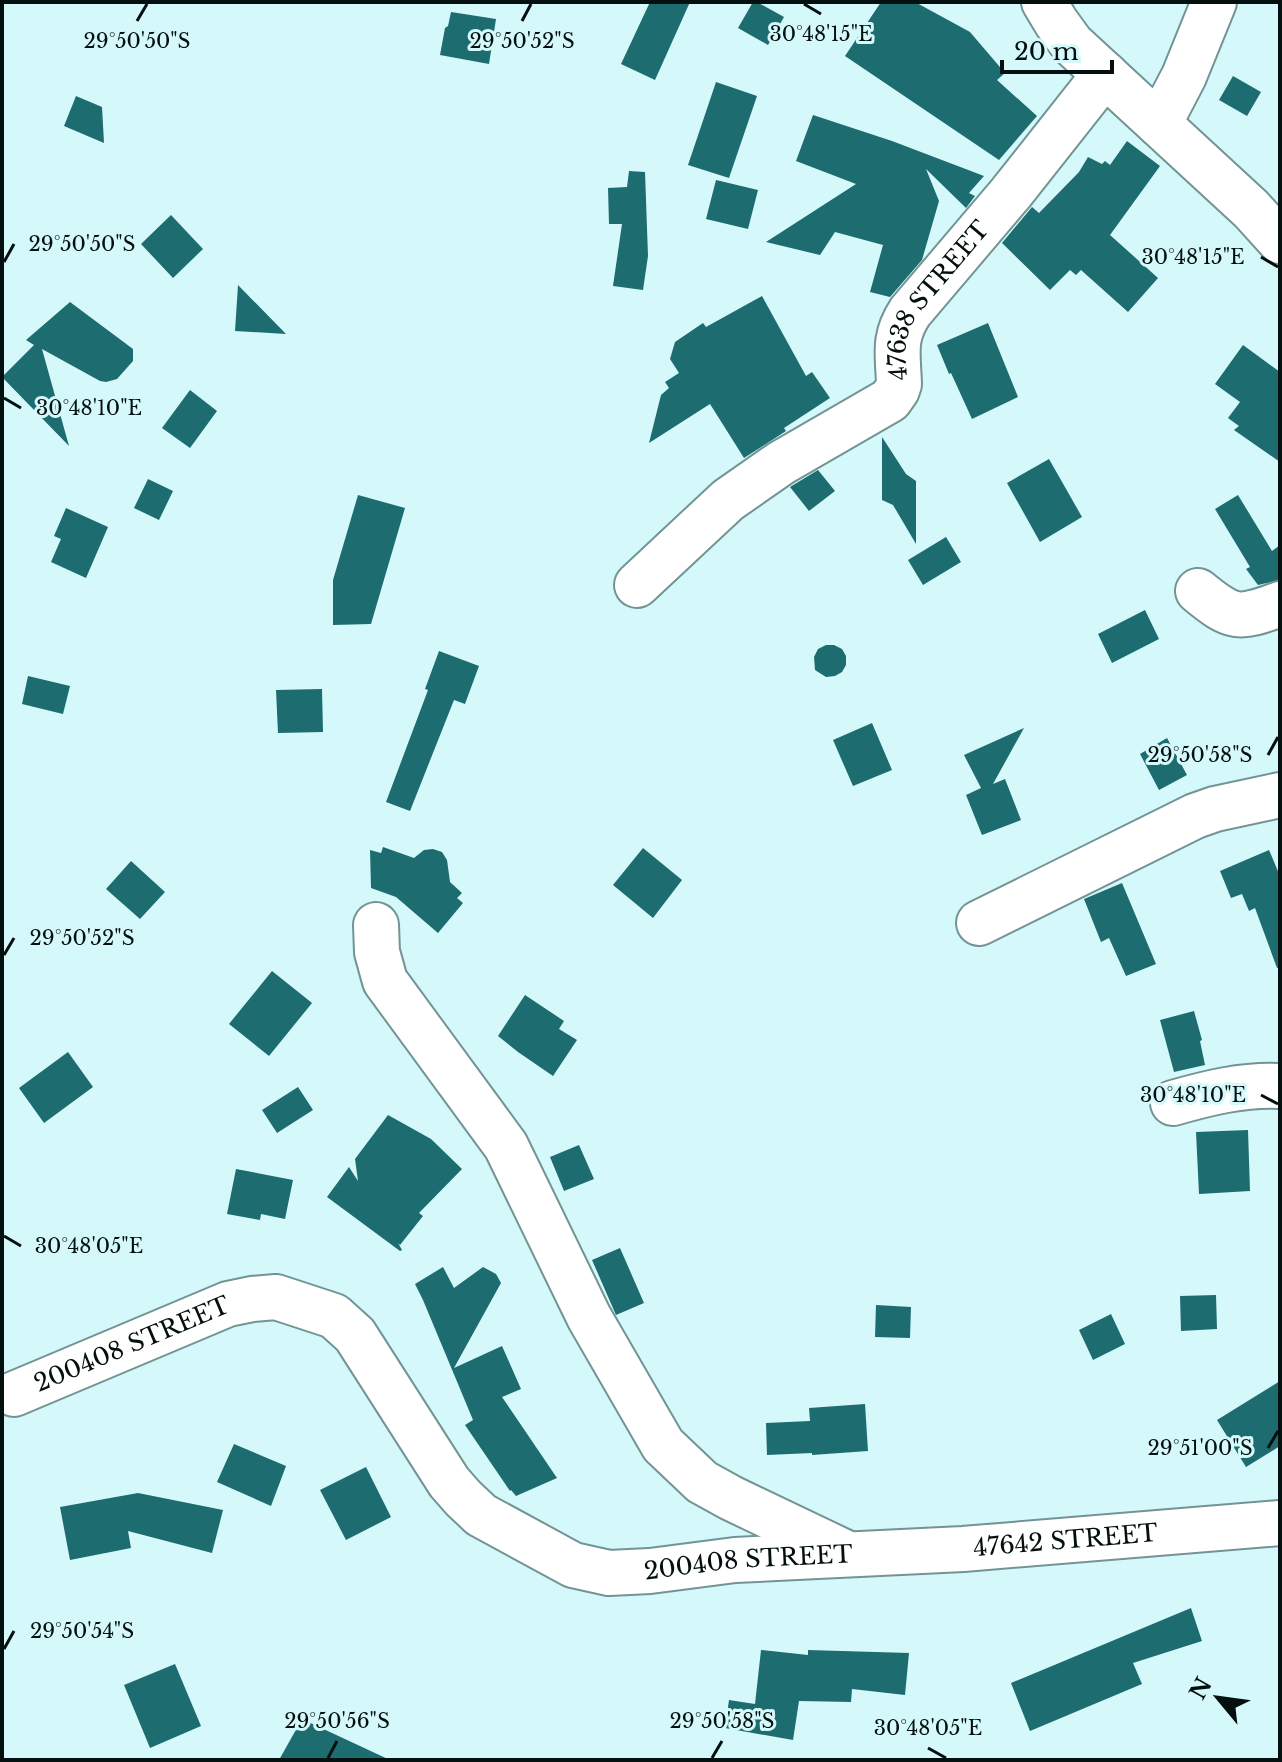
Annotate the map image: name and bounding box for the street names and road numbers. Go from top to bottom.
street label: 47638 STREET [882,215,995,381]
street label: 200408 STREET [30,1290,234,1398]
street label: 47642 STREET [972,1518,1159,1562]
street label: 200408 STREET [642,1539,853,1586]

